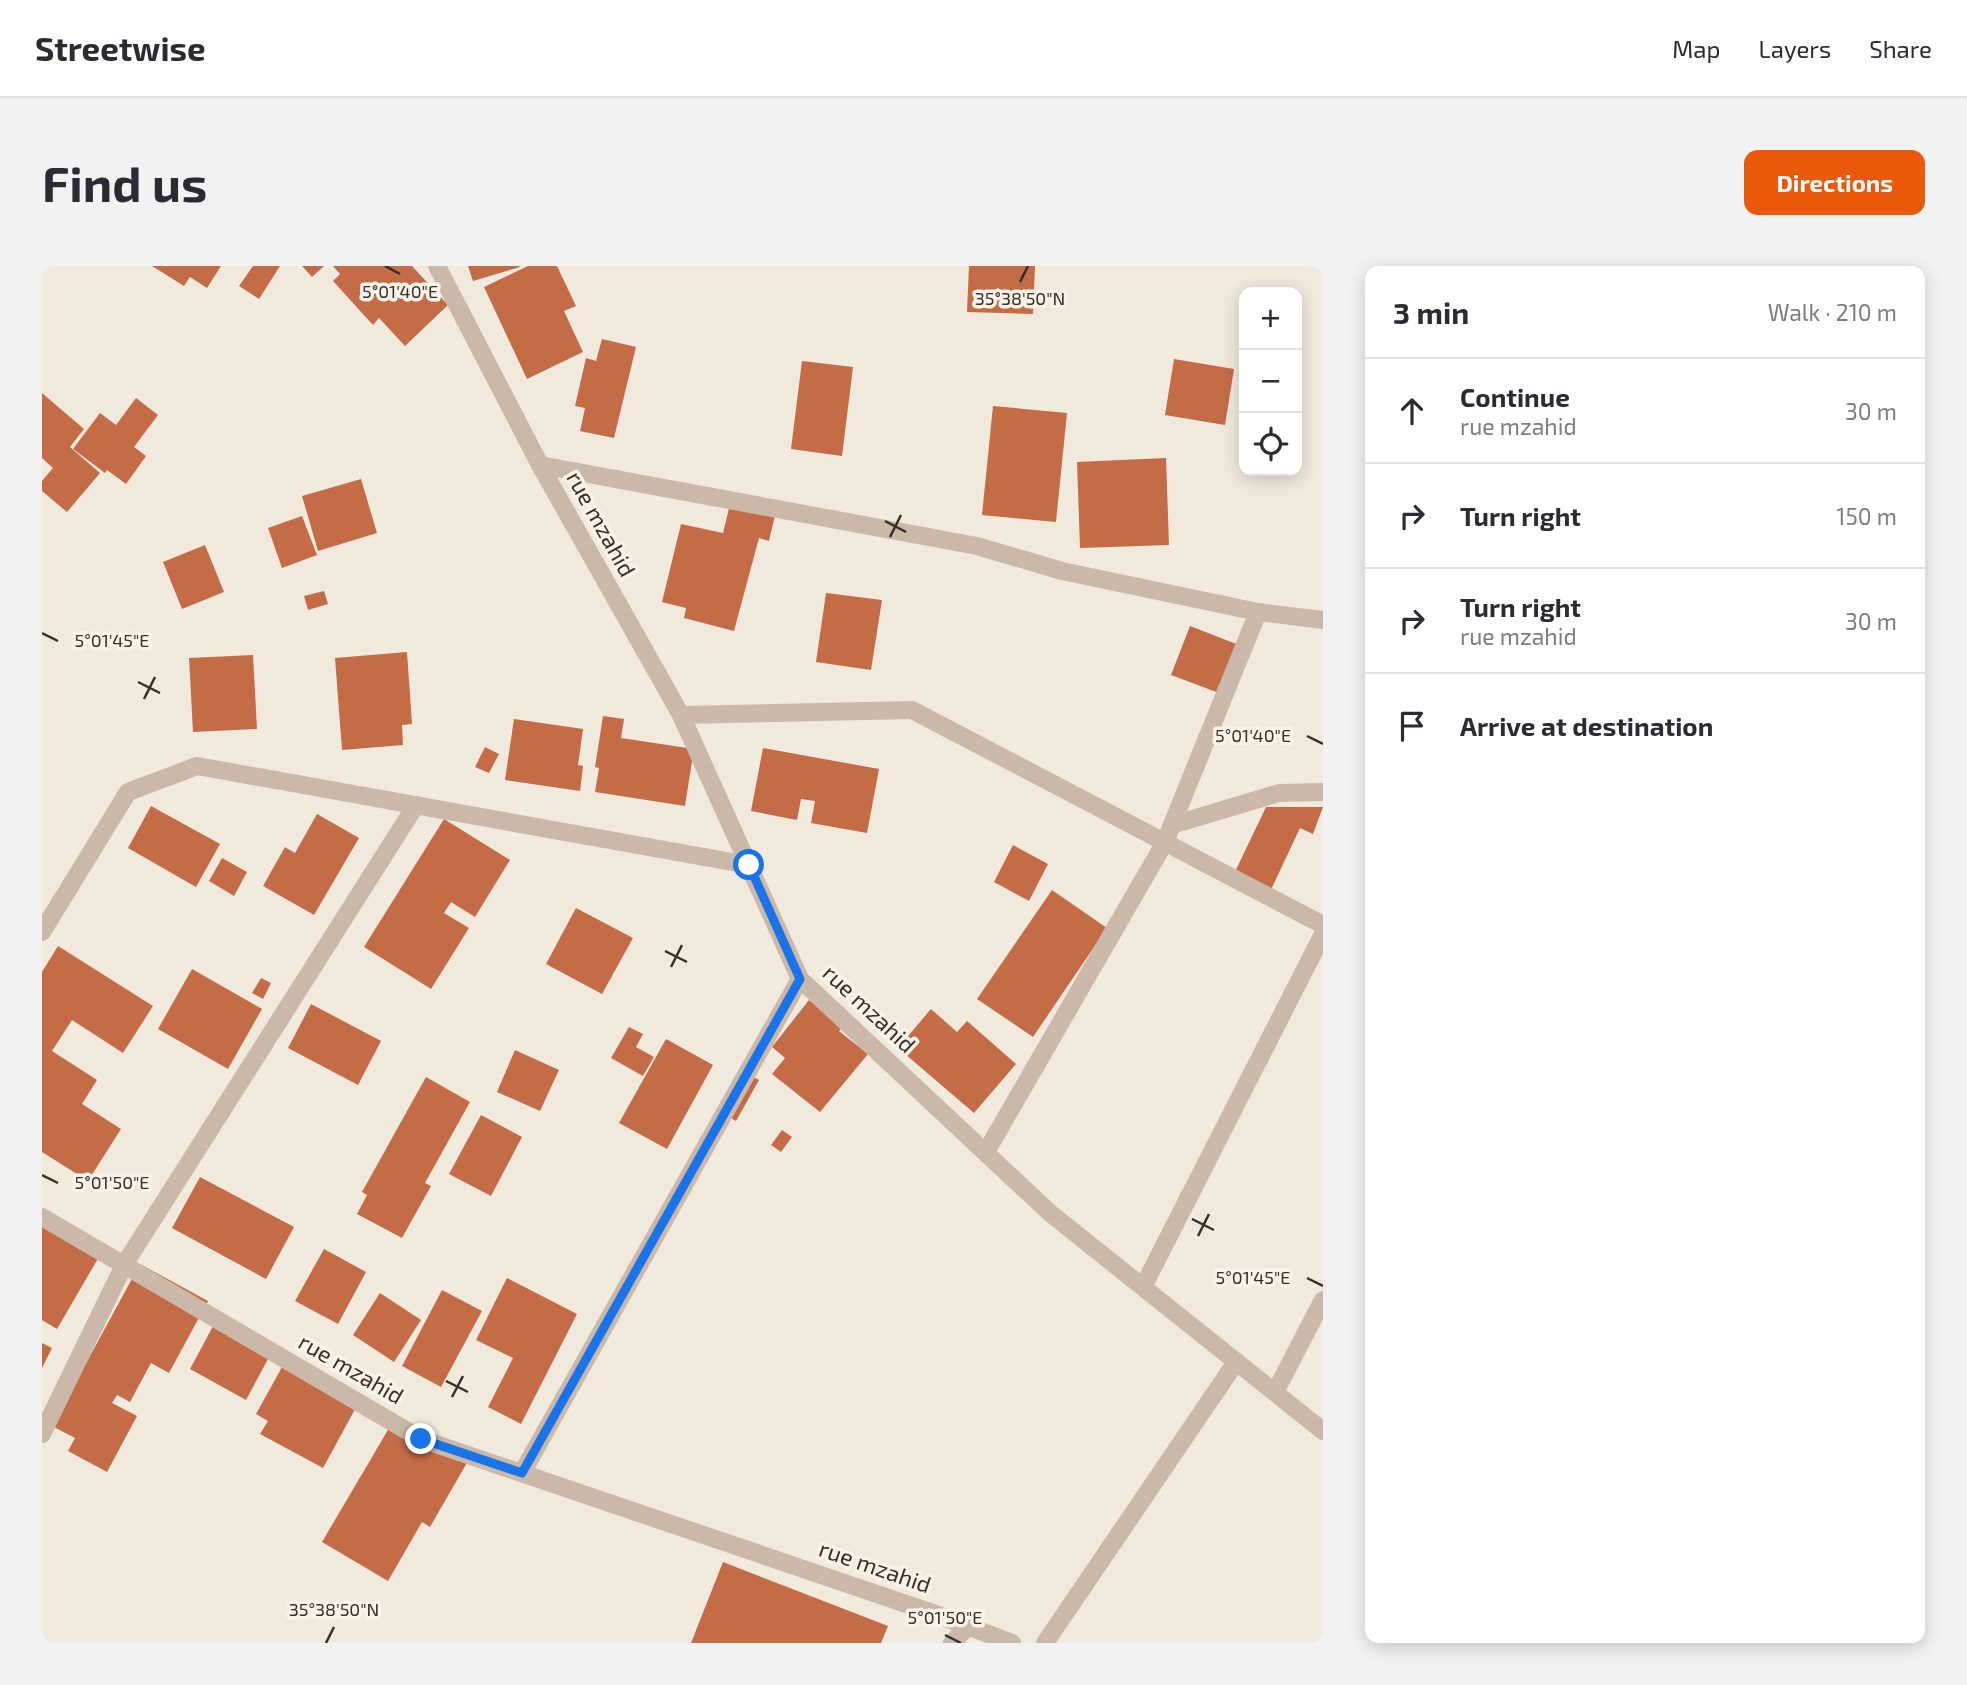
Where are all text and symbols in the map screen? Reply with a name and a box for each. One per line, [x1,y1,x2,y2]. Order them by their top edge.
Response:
text: Streetwise [35,28,206,68]
text: Map [1672,34,1720,63]
text: Layers [1758,34,1831,63]
text: Share [1869,34,1932,63]
button: Directions [1744,150,1925,215]
text: Find us [42,153,207,212]
text: 5°01'40"E [362,280,438,302]
text: 35°38'50"N [975,287,1065,309]
map controls [1239,287,1302,476]
button: + [1239,287,1302,350]
text: 3 min [1393,294,1469,330]
text: Walk · 210 m [1768,298,1897,326]
button: − [1239,350,1302,413]
text: Continue [1460,381,1570,412]
icon: ahead [1393,392,1431,430]
text: 30 m [1845,397,1897,425]
text: rue mzahid [1460,412,1577,440]
button: locate [1239,413,1302,476]
street label: rue mzahid [561,466,642,581]
icon: right [1393,497,1431,535]
text: Turn right [1460,500,1581,531]
text: 150 m [1836,502,1897,530]
text: Turn right [1460,591,1581,622]
icon: right [1393,602,1431,640]
text: 30 m [1845,607,1897,635]
text: rue mzahid [1460,622,1577,650]
text: 5°01'45"E [75,629,149,651]
icon: arrive [1393,707,1431,745]
text: Arrive at destination [1460,710,1713,741]
text: 5°01'40"E [1215,724,1291,746]
route start [733,849,764,880]
street label: rue mzahid [818,958,922,1058]
text: 5°01'50"E [75,1171,149,1193]
text: 5°01'45"E [1216,1266,1290,1288]
street label: rue mzahid [294,1327,409,1409]
route end [405,1423,436,1454]
street label: rue mzahid [816,1534,935,1598]
text: 35°38'50"N [289,1598,379,1620]
text: 5°01'50"E [908,1606,982,1628]

